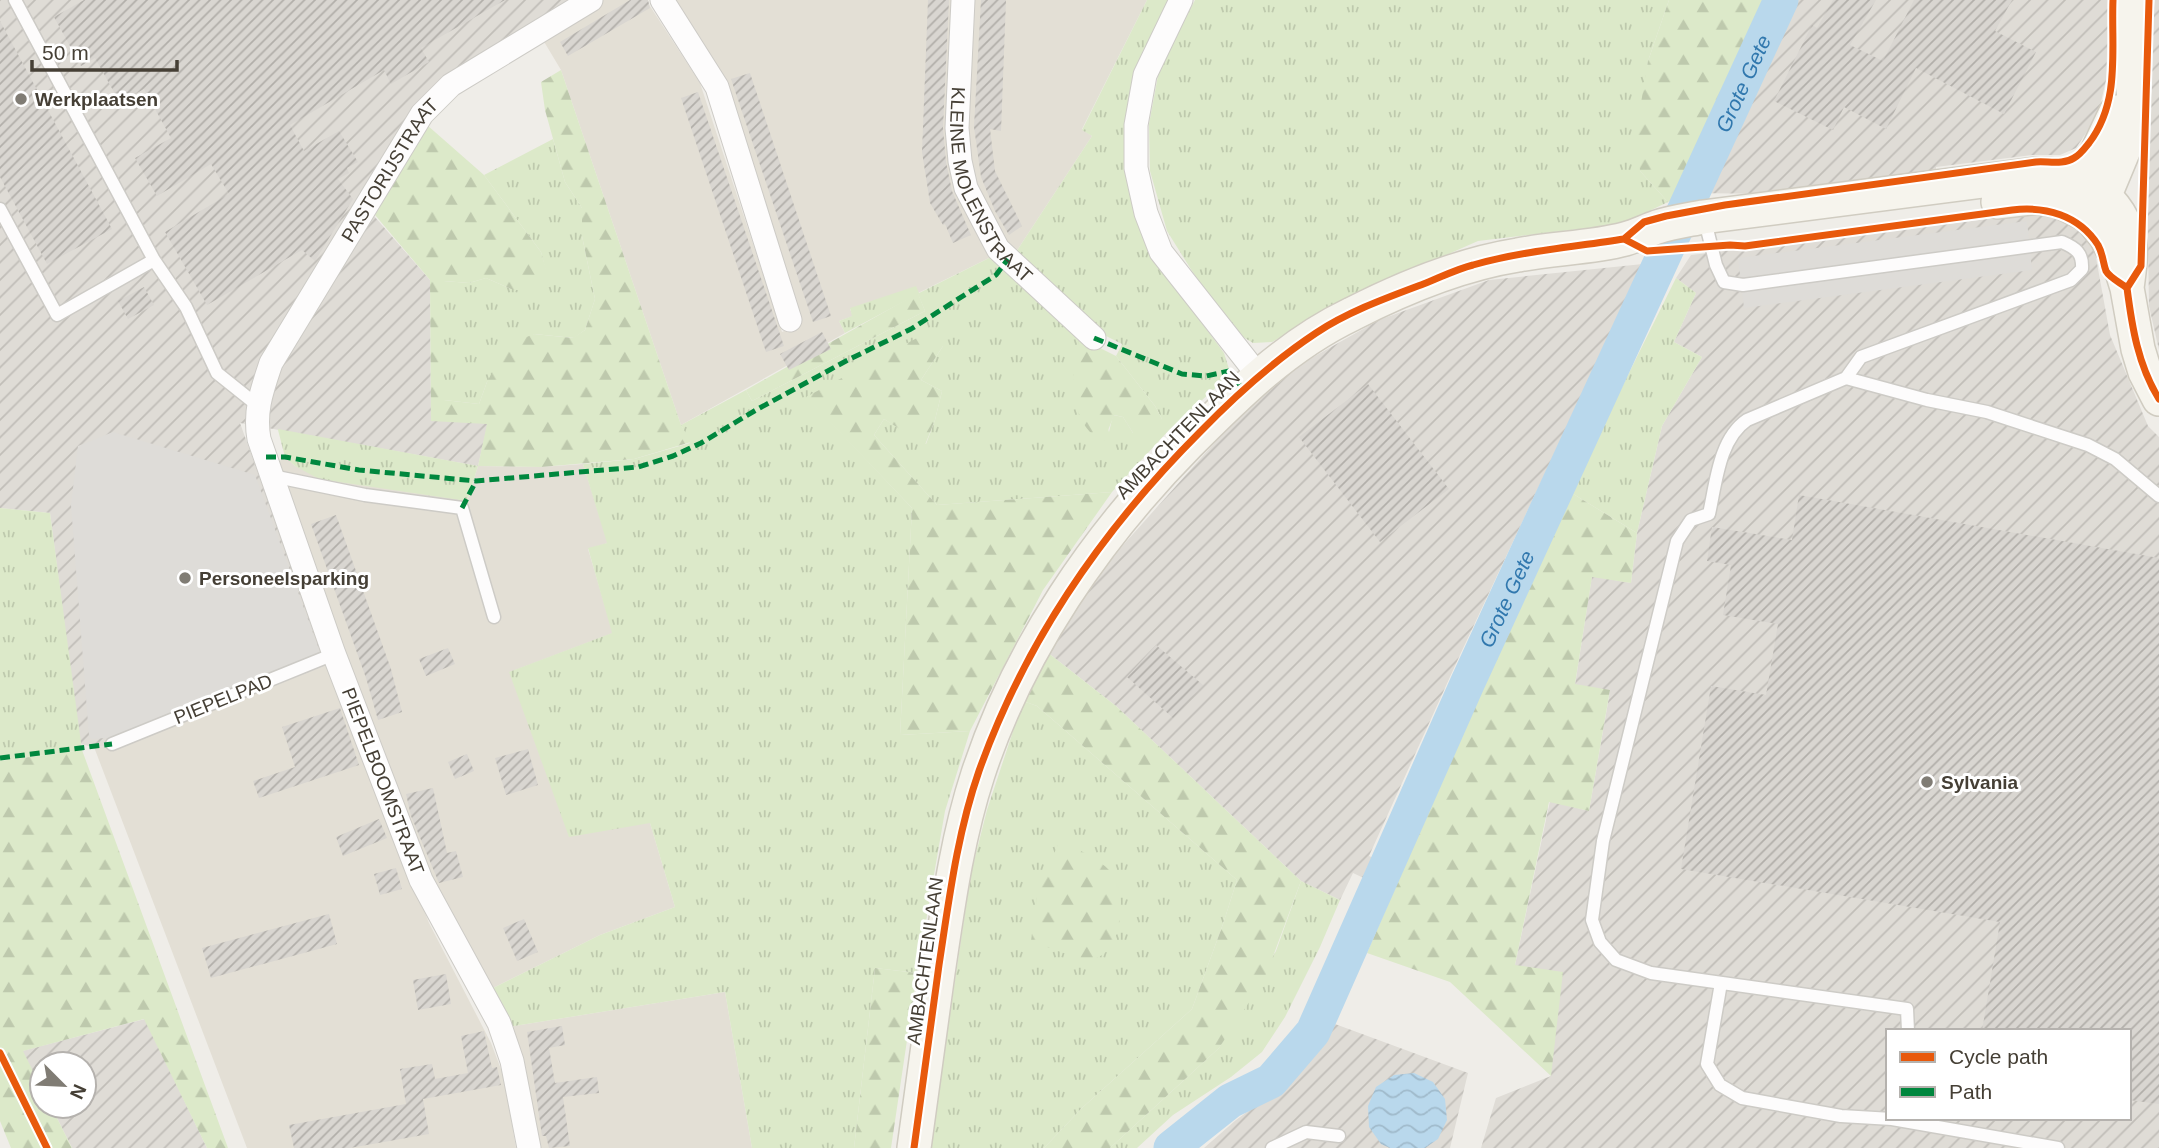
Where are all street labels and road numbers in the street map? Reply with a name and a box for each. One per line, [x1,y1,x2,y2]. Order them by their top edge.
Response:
street label: KLEINE MOLENSTRAAT [947,86,1037,286]
street label: PASTORIJSTRAAT [337,94,442,245]
street label: AMBACHTENLAAN [1112,367,1244,503]
street label: PIEPELPAD [171,670,275,728]
street label: PIEPELBOOMSTRAAT [338,685,428,878]
street label: AMBACHTENLAAN [903,876,947,1046]

